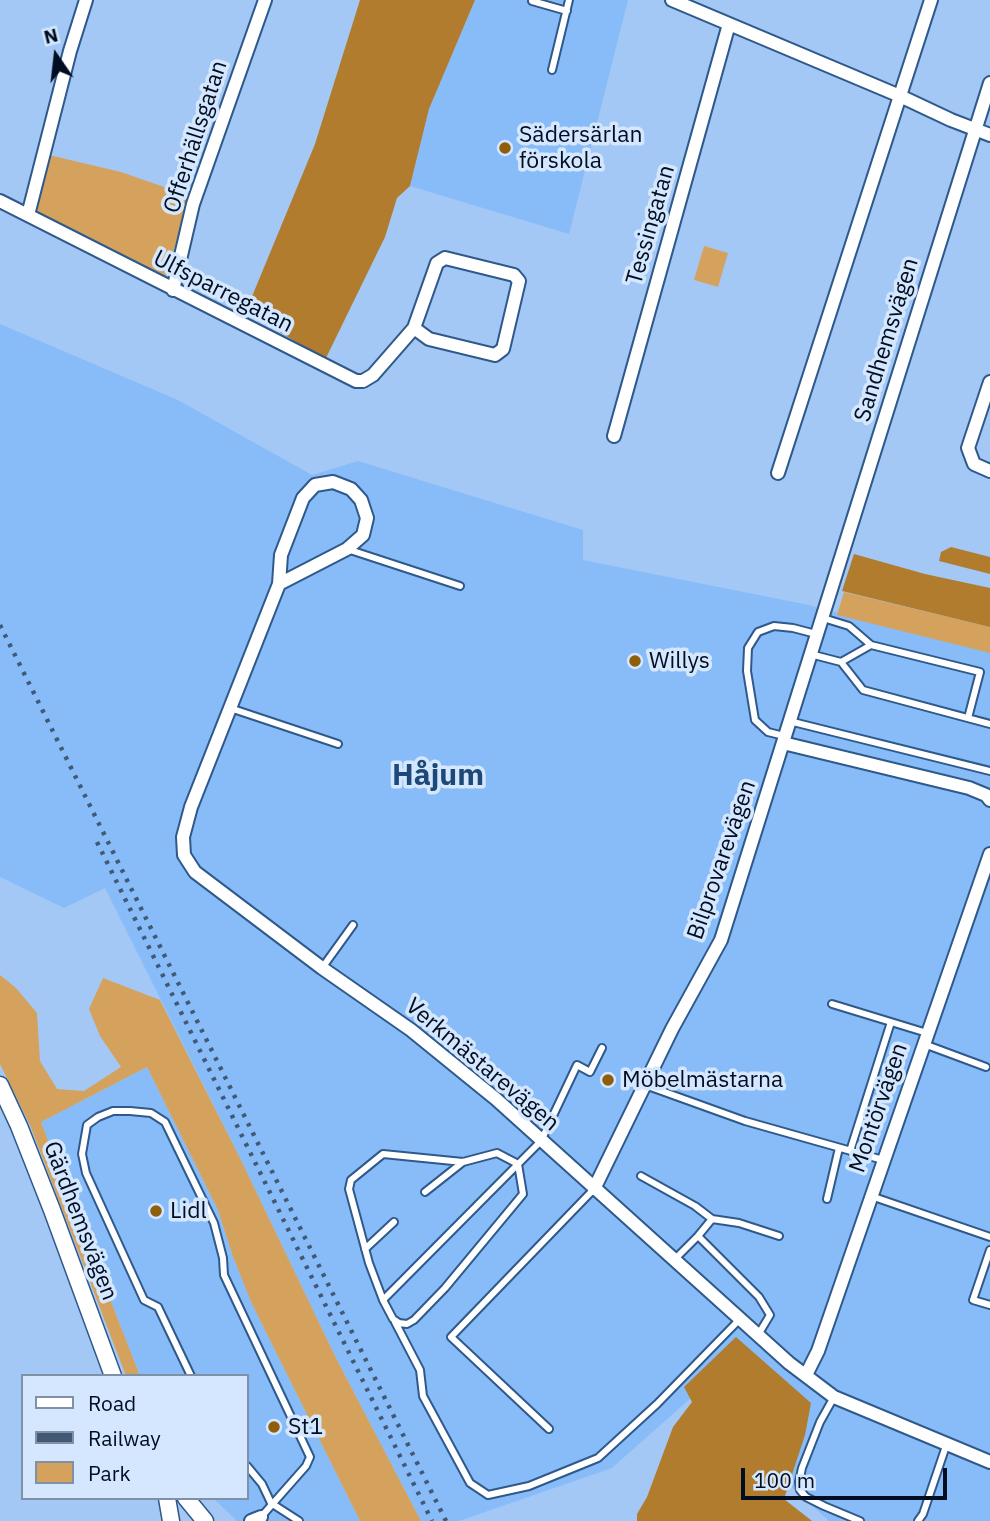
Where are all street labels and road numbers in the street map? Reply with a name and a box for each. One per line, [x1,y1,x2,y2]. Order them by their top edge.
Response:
street label: Offerhällsgatan [158,57,234,217]
street label: Tessingatan [621,162,681,288]
street label: Ulfsparregatan [148,245,298,339]
street label: Sandhemsvägen [849,255,925,425]
street label: Bilprovarevägen [682,777,762,943]
street label: Verkmästarevägen [400,993,564,1137]
street label: Montörvägen [844,1040,914,1176]
street label: Gärdhemsvägen [37,1138,123,1304]

